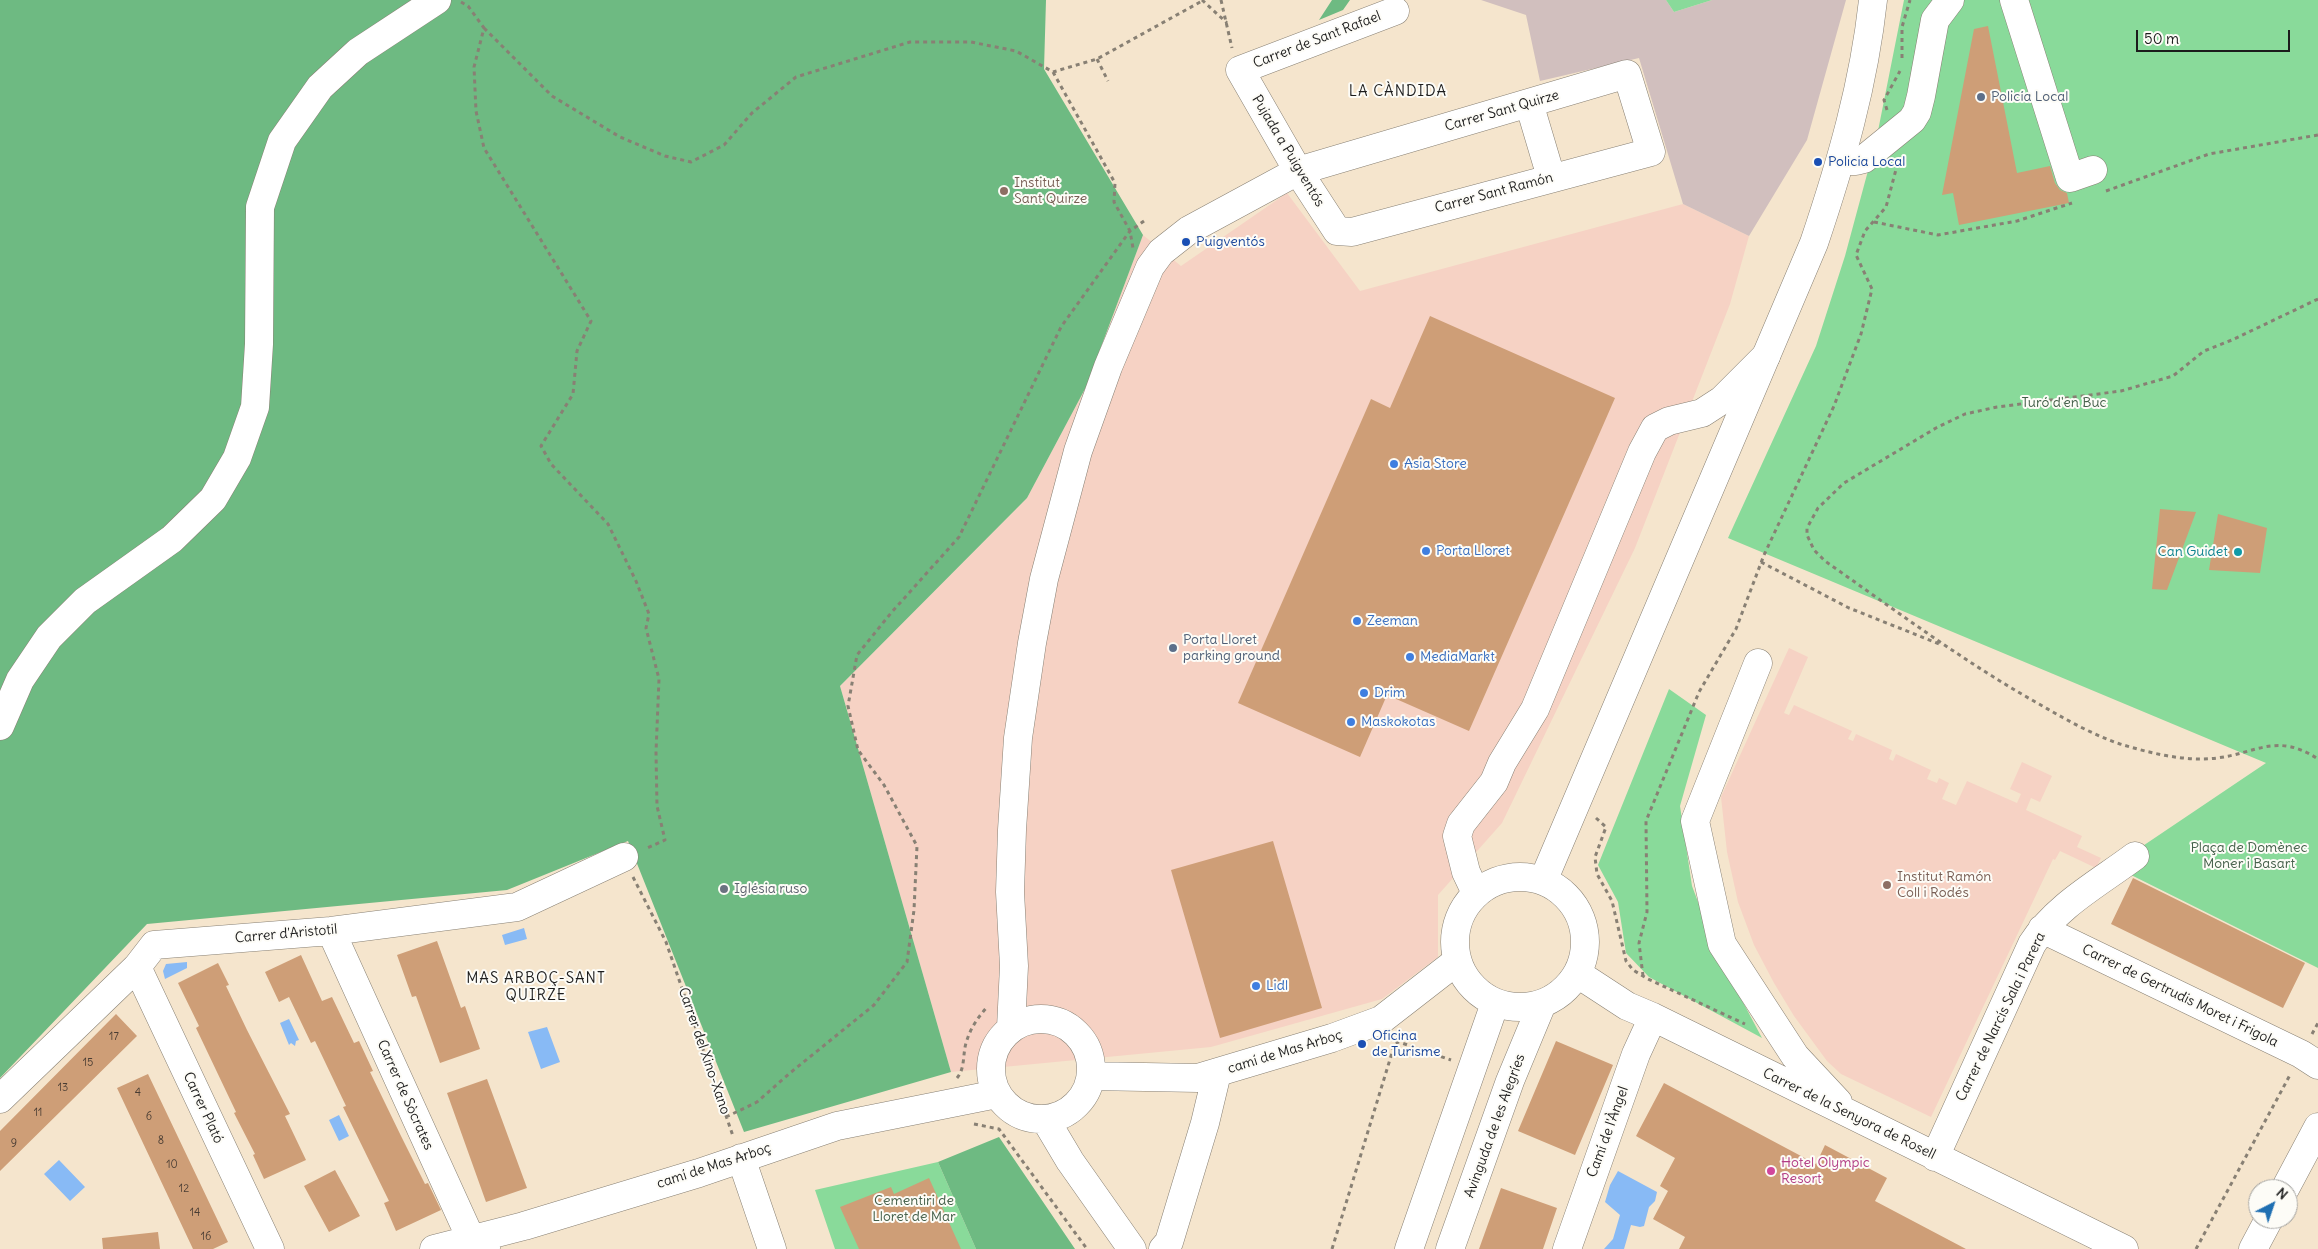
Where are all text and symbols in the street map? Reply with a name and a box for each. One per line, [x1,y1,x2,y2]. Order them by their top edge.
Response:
street label: Carrer de Sant Rafael [1251,8,1383,72]
scale bar [2138,20,2292,52]
text: 50 m [2144,29,2179,48]
district label: LA CÀNDIDA [1348,83,1448,101]
street label: Carrer Sant Quirze [1443,87,1561,135]
place label: Policía Local [1991,89,2068,105]
marker: Policía Local [1975,91,1987,103]
street label: Pujada a Puigventós [1248,92,1328,210]
place label: Policia Local [1828,154,1905,170]
marker: Policia Local [1812,156,1824,168]
street label: Carrer Sant Ramón [1433,169,1555,217]
place label: Institut Sant Quirze [1014,175,1087,208]
marker: Institut Sant Quirze [998,185,1010,197]
place label: Puigventós [1196,234,1265,250]
marker: Puigventós [1180,236,1192,248]
park label: Turó d'en Buc [2021,395,2107,411]
place label: Asia Store [1404,456,1467,472]
marker: Asia Store [1388,458,1400,470]
place label: Porta Lloret [1436,543,1510,559]
place label: Can Guidet [2158,544,2228,560]
marker: Porta Lloret [1420,545,1432,557]
marker: Can Guidet [2232,546,2244,558]
place label: Zeeman [1367,613,1418,629]
marker: Zeeman [1351,615,1363,627]
place label: Porta Lloret parking ground [1183,632,1280,664]
marker: Porta Lloret parking ground [1167,642,1179,654]
place label: MediaMarkt [1420,649,1495,665]
marker: MediaMarkt [1404,651,1416,663]
place label: Drim [1374,685,1405,701]
marker: Drim [1358,687,1370,699]
place label: Maskokotas [1361,714,1435,730]
marker: Maskokotas [1345,716,1357,728]
park label: Plaça de Domènec Moner i Basart [2190,840,2308,872]
place label: Institut Ramón Coll i Rodés [1897,869,1991,902]
marker: Institut Ramón Coll i Rodés [1881,879,1893,891]
place label: Iglésia ruso [734,881,807,897]
marker: Iglésia ruso [718,883,730,895]
street label: Carrer d'Aristotil [234,921,338,947]
street label: Carrer de Narcís Sala i Parera [1953,930,2049,1104]
street label: Carrer de Gertrudis Moret i Frigola [2079,941,2281,1051]
district label: MAS ARBOÇ-SANT QUIRZE [464,970,608,1005]
place label: Lidl [1266,978,1288,994]
marker: Lidl [1250,980,1262,992]
street label: Carrer del Xino-Xano [674,985,734,1117]
street label: camí de Mas Arboç [1226,1027,1344,1077]
place label: Oficina de Turisme [1372,1028,1441,1060]
house number: 17 [109,1030,119,1044]
street label: Carrer de Sòcrates [373,1037,437,1153]
marker: Oficina de Turisme [1356,1038,1368,1050]
street label: Avinguda de les Alegríes [1461,1052,1529,1200]
house number: 15 [83,1056,93,1070]
street label: Carrer de la Senyora de Rosell [1760,1065,1938,1163]
street label: Carrer Plató [179,1070,227,1146]
house number: 13 [58,1081,68,1095]
street label: Camí de l'Àngel [1584,1084,1632,1180]
house number: 4 [135,1086,141,1100]
house number: 11 [34,1106,42,1120]
house number: 6 [146,1110,152,1124]
house number: 8 [158,1134,164,1148]
house number: 9 [11,1137,17,1151]
street label: camí de Mas Arboç [655,1140,773,1192]
place label: Hotel Olympic Resort [1781,1155,1870,1188]
house number: 10 [166,1158,178,1172]
marker: Hotel Olympic Resort [1765,1165,1777,1177]
north arrow [2248,1179,2298,1229]
house number: 12 [179,1182,189,1196]
text: N [2273,1183,2292,1203]
park label: Cementiri de Lloret de Mar [872,1193,956,1226]
house number: 14 [190,1206,200,1220]
house number: 16 [201,1230,211,1244]

